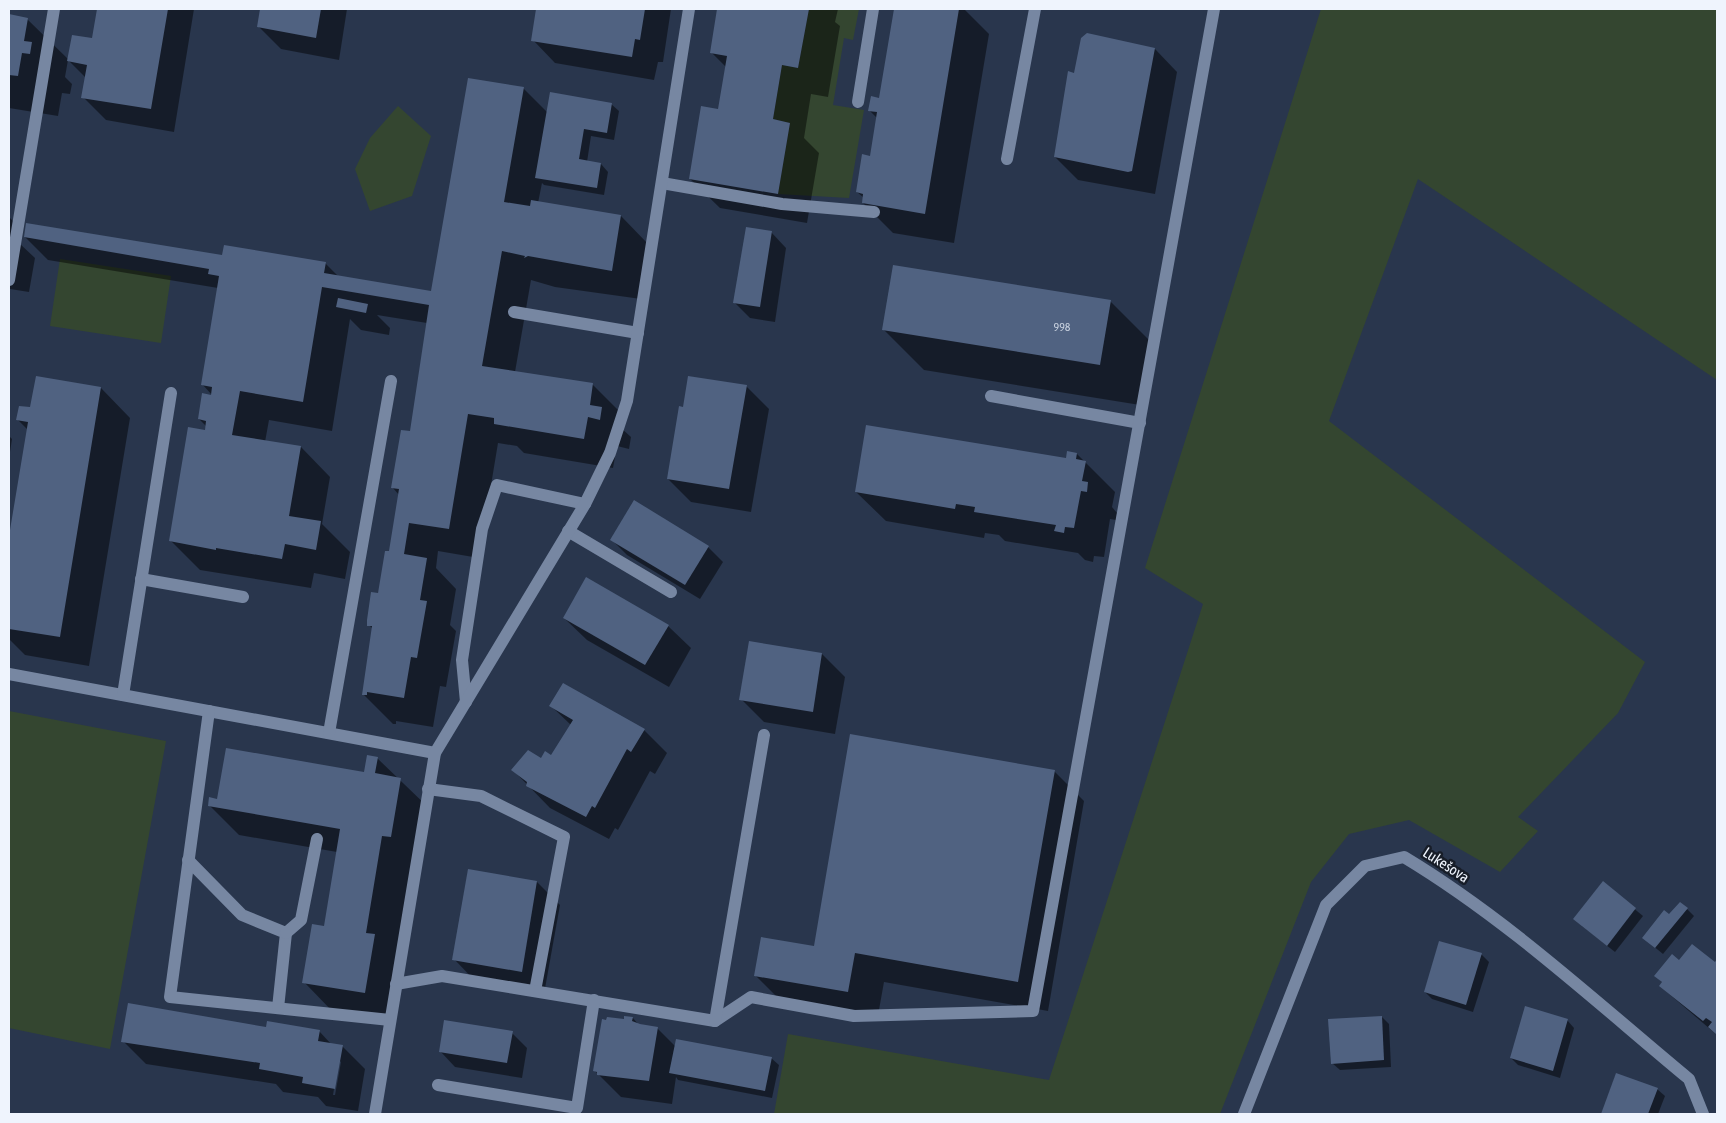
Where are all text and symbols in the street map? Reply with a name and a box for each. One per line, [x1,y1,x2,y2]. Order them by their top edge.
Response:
house number: 998 [1054,320,1071,334]
street label: Lukešova [1420,843,1472,886]

